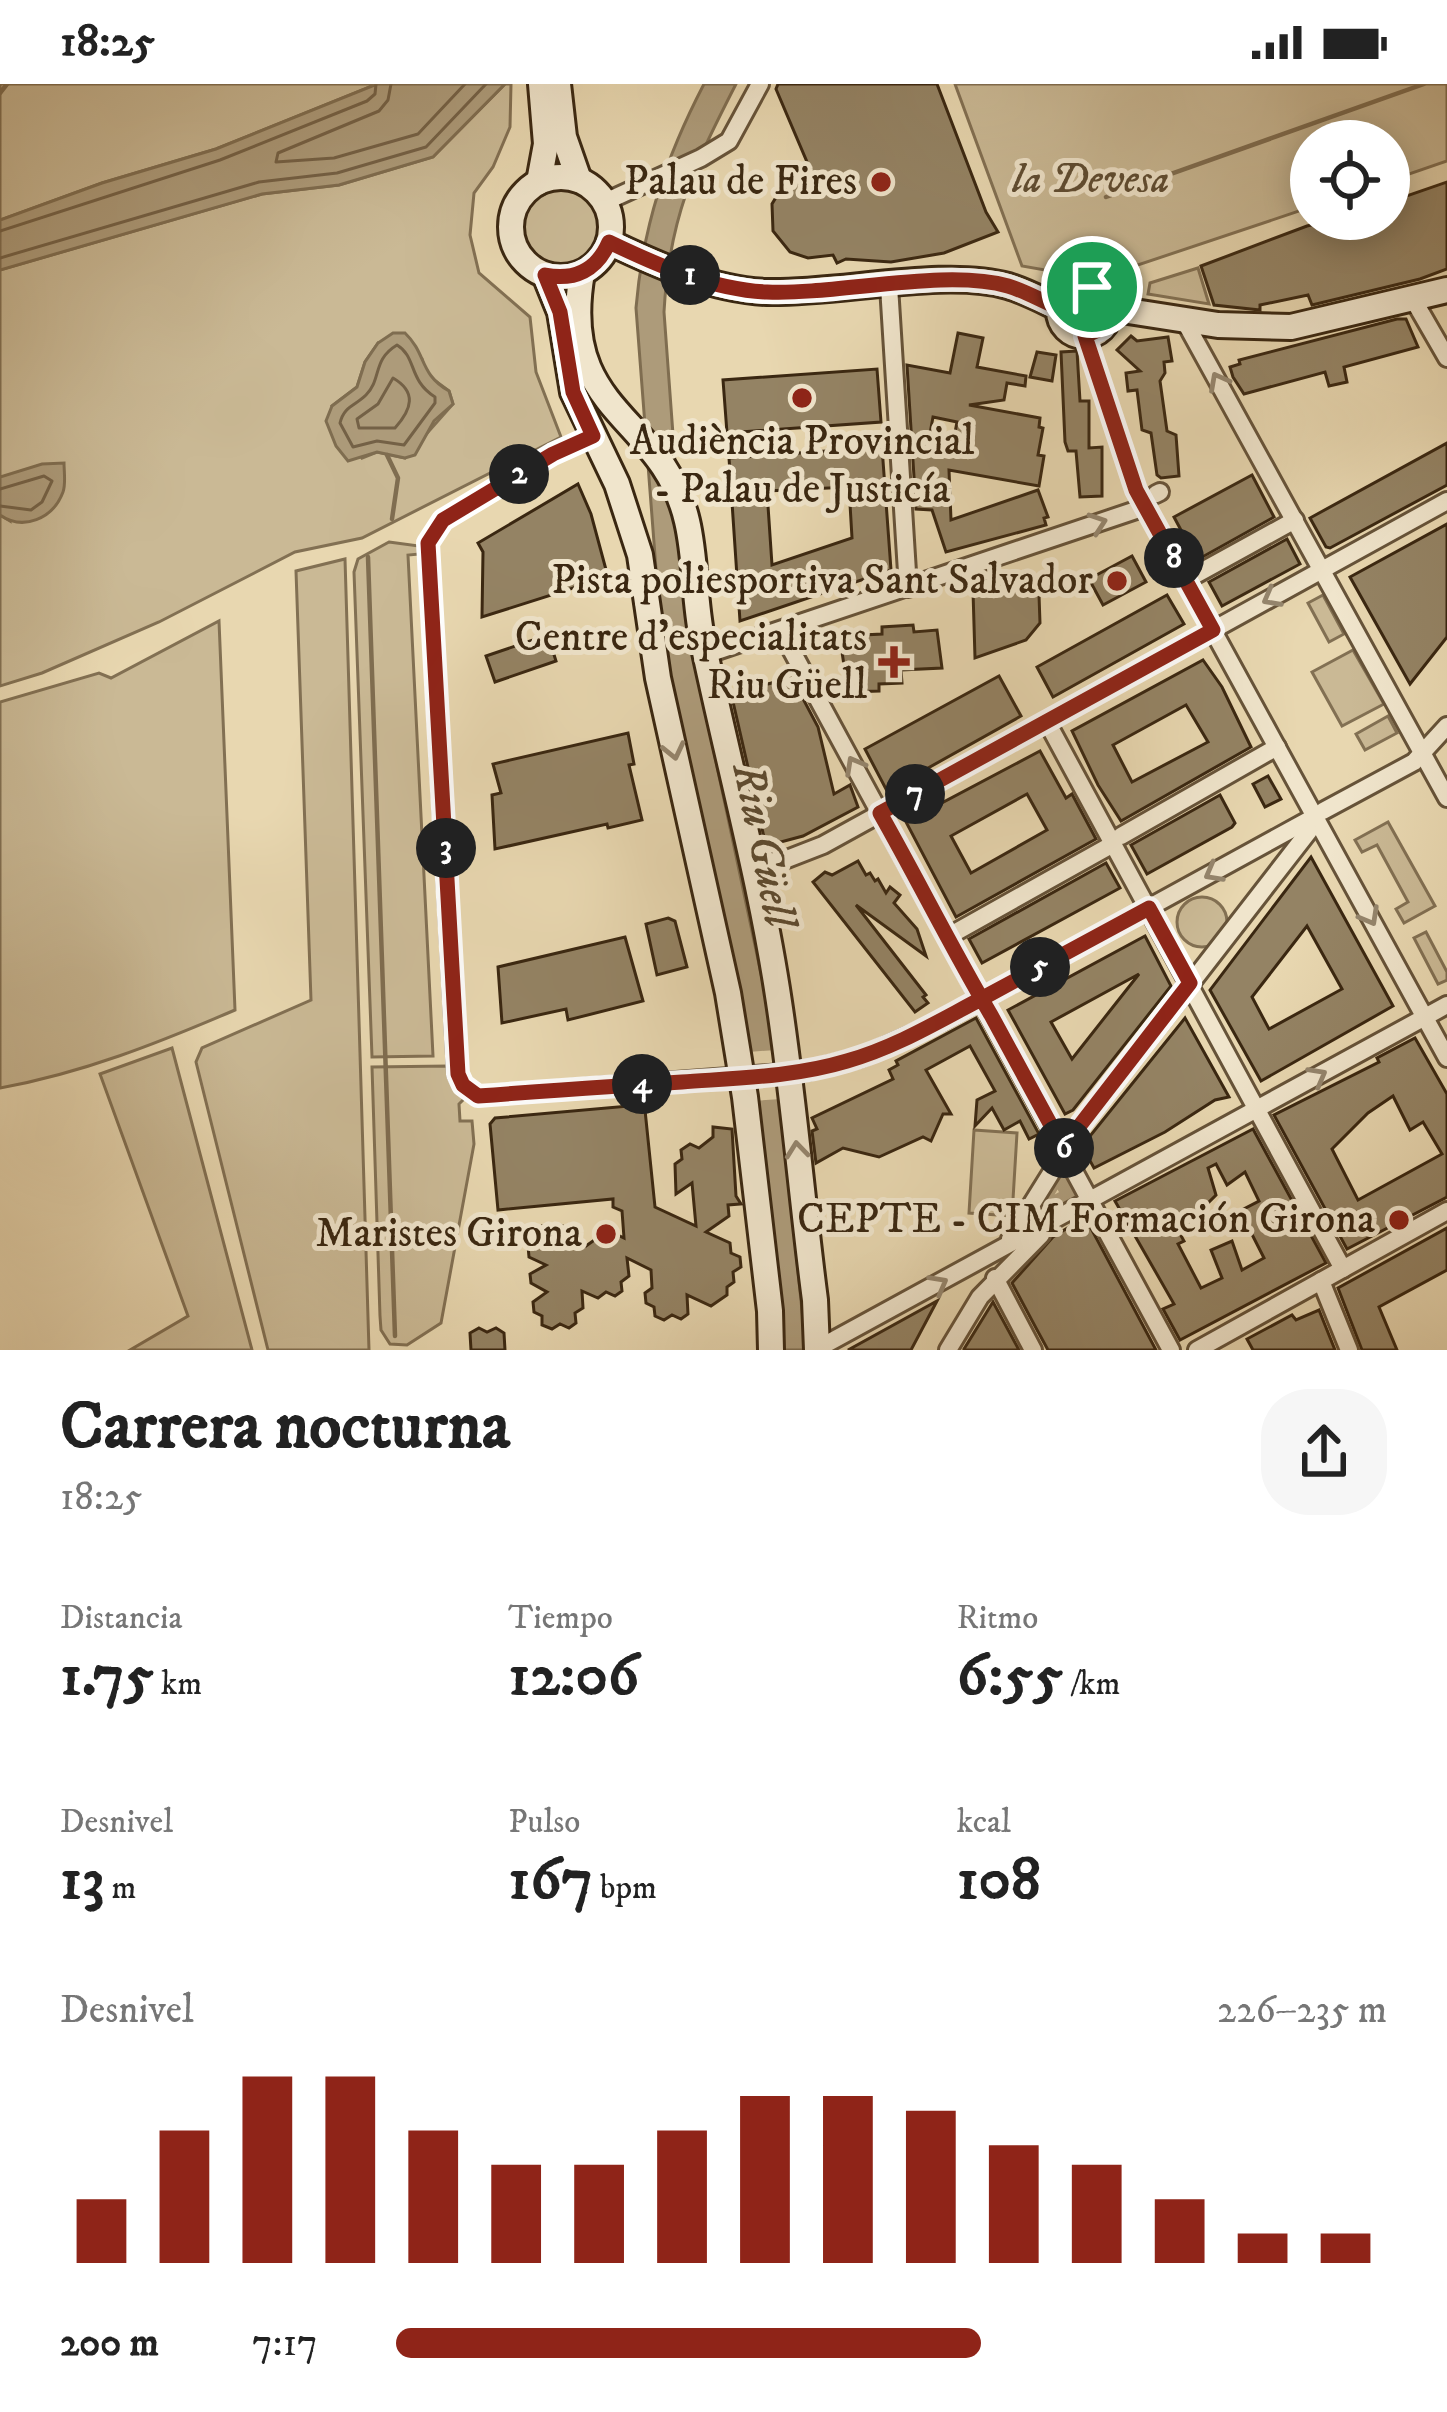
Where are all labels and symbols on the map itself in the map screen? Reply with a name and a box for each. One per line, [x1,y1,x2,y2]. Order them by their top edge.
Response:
park label: la Devesa [1012,154,1169,206]
place label: Palau de Fires [624,156,857,208]
marker: Palau de Fires [868,169,894,195]
pin [1041,236,1143,338]
pin: 1 [660,245,720,305]
one-way arrow [1209,373,1232,394]
marker: Audiència Provincial - Palau de Justicía [789,385,815,411]
place label: Audiència Provincial - Palau de Justicía [630,416,975,516]
pin: 2 [489,444,549,504]
one-way arrow [1086,513,1107,537]
pin: 8 [1144,528,1204,588]
place label: Pista poliesportiva Sant Salvador [551,555,1093,607]
marker: Pista poliesportiva Sant Salvador [1104,568,1130,594]
one-way arrow [1262,584,1284,607]
place label: Centre d'especialitats Riu Güell [515,612,867,712]
marker: Centre d'especialitats Riu Güell [878,646,910,678]
one-way arrow [660,740,685,760]
one-way arrow [845,756,868,777]
water label: Riu Güell [718,757,809,936]
pin: 7 [885,764,945,824]
pin: 3 [416,818,476,878]
one-way arrow [1205,858,1226,881]
one-way arrow [1356,904,1379,925]
pin: 5 [1010,937,1070,997]
pin: 4 [612,1054,672,1114]
one-way arrow [1305,1067,1327,1090]
pin: 6 [1034,1118,1094,1178]
one-way arrow [785,1140,811,1160]
place label: CEPTE - CIM Formación Girona [797,1194,1375,1246]
marker: CEPTE - CIM Formación Girona [1386,1207,1412,1233]
place label: Maristes Girona [315,1208,582,1260]
marker: Maristes Girona [593,1221,619,1247]
one-way arrow [927,1275,948,1298]

